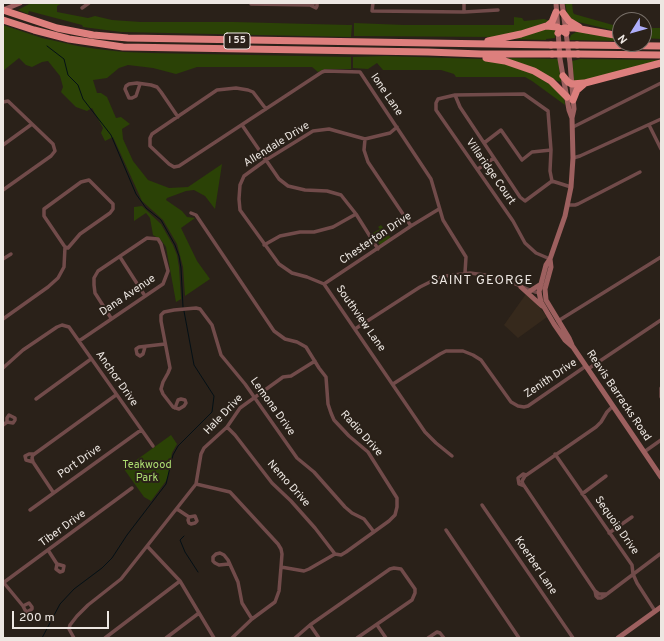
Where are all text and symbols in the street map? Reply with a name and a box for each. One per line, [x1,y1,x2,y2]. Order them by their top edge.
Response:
north arrow [612,12,652,52]
text: N [615,31,631,46]
road number: I 55 [224,33,250,49]
street label: Ione Lane [367,71,405,119]
street label: Allendale Drive [242,120,312,170]
street label: Villaridge Court [462,136,518,208]
street label: Chesterton Drive [338,210,414,268]
street label: Dana Avenue [98,272,158,320]
district label: SAINT GEORGE [431,273,533,289]
street label: Southview Lane [332,283,388,355]
street label: Reavis Barracks Road [583,348,653,444]
street label: Anchor Drive [92,349,140,409]
street label: Zenith Drive [522,357,580,401]
street label: Lemona Drive [247,375,297,439]
street label: Hale Drive [202,392,246,438]
street label: Radio Drive [337,408,385,460]
street label: Port Drive [56,442,104,482]
street label: Nemo Drive [264,458,312,510]
park label: Teakwood Park [122,459,172,485]
street label: Sequoia Drive [591,494,641,558]
street label: Tiber Drive [37,508,89,550]
street label: Koerber Lane [511,534,559,598]
scale bar [14,603,111,629]
text: 200 m [19,610,55,626]

